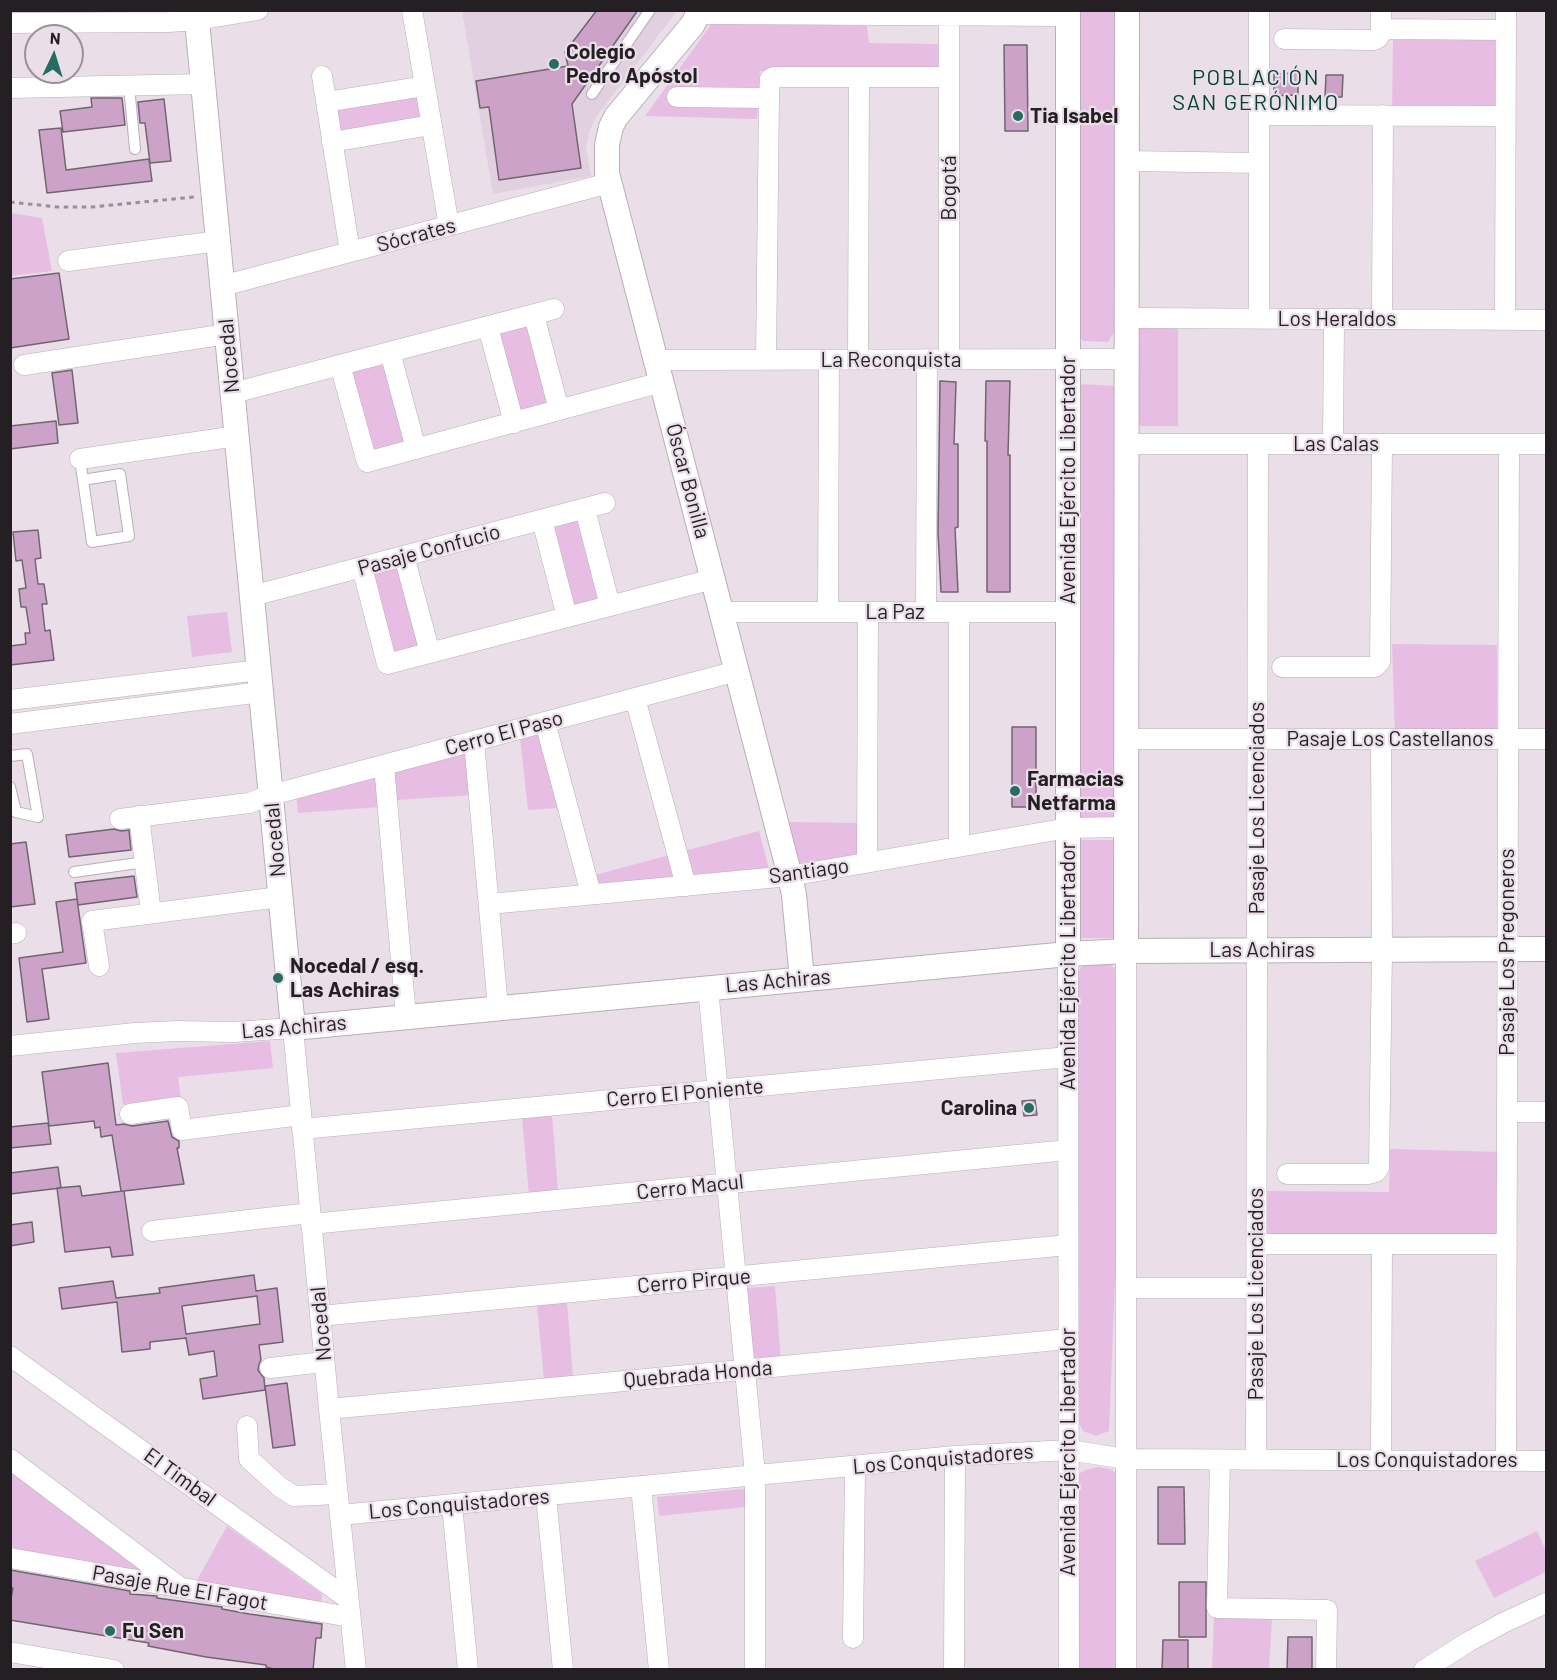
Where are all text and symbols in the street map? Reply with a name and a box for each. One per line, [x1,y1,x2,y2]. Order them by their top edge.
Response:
north arrow [24,24,84,84]
text: N [49,28,61,47]
place label: Colegio Pedro Apóstol [566,39,698,89]
marker: Colegio Pedro Apóstol [547,57,561,71]
district label: POBLACIÓN SAN GERÓNIMO [1172,65,1340,116]
place label: Tia Isabel [1030,103,1118,129]
marker: Tia Isabel [1011,109,1025,123]
street label: Bogotá [936,155,962,221]
street label: Sócrates [374,212,458,258]
street label: Los Heraldos [1278,306,1396,332]
street label: Nocedal [213,318,245,394]
street label: La Reconquista [820,347,962,373]
street label: Avenida Ejército Libertador [1055,356,1081,604]
street label: Óscar Bonilla [661,421,715,541]
street label: Las Calas [1293,431,1379,457]
street label: Pasaje Confucio [355,519,503,581]
street label: La Paz [865,599,925,625]
street label: Pasaje Los Licenciados [1244,702,1270,914]
street label: Cerro El Paso [442,705,566,761]
street label: Pasaje Los Castellanos [1286,726,1494,752]
place label: Farmacias Netfarma [1027,766,1124,816]
marker: Farmacias Netfarma [1008,784,1022,798]
street label: Nocedal [259,802,291,878]
street label: Avenida Ejército Libertador [1055,842,1081,1090]
street label: Pasaje Los Pregoneros [1494,848,1520,1056]
street label: Santiago [767,853,851,889]
street label: Las Achiras [1209,937,1315,963]
place label: Nocedal / esq. Las Achiras [290,953,424,1003]
street label: Las Achiras [724,964,832,998]
marker: Nocedal / esq. Las Achiras [271,971,285,985]
street label: Las Achiras [240,1010,348,1044]
street label: Cerro El Poniente [605,1074,765,1112]
place label: Carolina [941,1095,1017,1121]
marker: Carolina [1022,1101,1036,1115]
street label: Cerro Macul [635,1169,745,1205]
street label: Pasaje Los Licenciados [1243,1188,1269,1400]
street label: Cerro Pirque [636,1263,752,1299]
street label: Nocedal [305,1286,337,1362]
street label: Avenida Ejército Libertador [1055,1328,1081,1576]
street label: Quebrada Honda [623,1355,773,1393]
street label: Los Conquistadores [852,1439,1034,1479]
street label: El Timbal [139,1442,221,1512]
street label: Los Conquistadores [1336,1447,1518,1473]
street label: Los Conquistadores [368,1484,550,1524]
street label: Pasaje Rue El Fagot [90,1560,270,1616]
place label: Fu Sen [122,1618,184,1644]
marker: Fu Sen [103,1624,117,1638]

